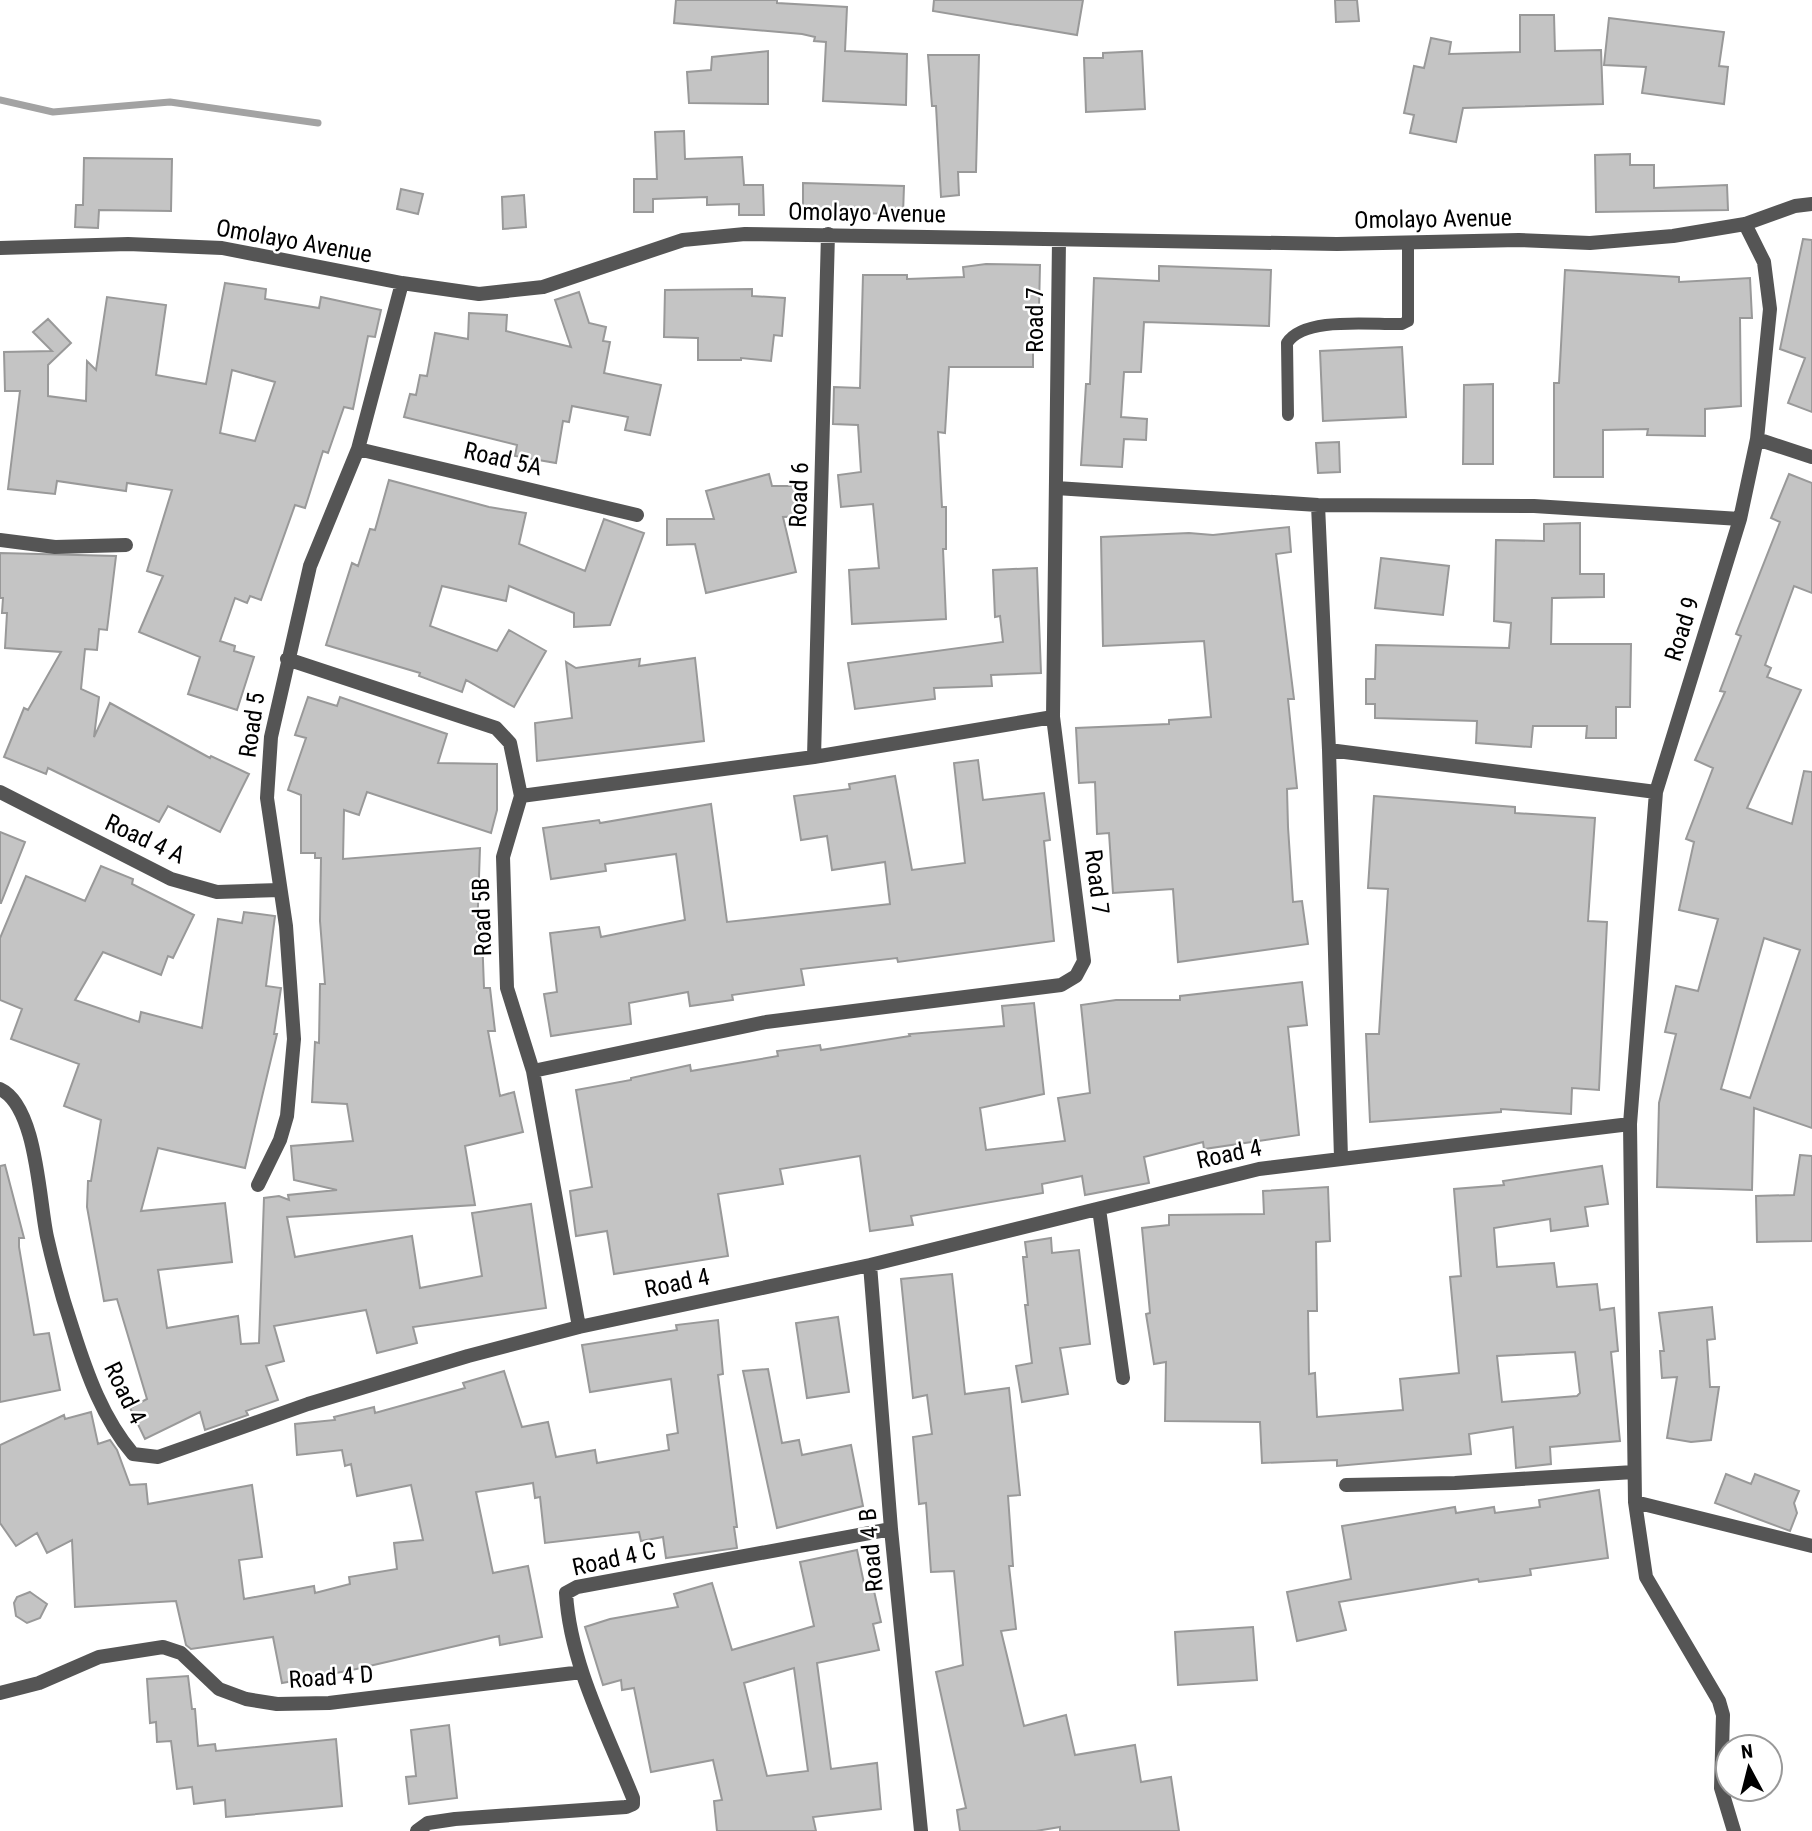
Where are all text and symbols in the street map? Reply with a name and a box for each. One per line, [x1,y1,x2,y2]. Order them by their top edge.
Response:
street label: Omolayo Avenue [788,198,946,228]
street label: Omolayo Avenue [1354,204,1512,234]
street label: Omolayo Avenue [214,214,374,268]
street label: Road 7 [1021,287,1049,353]
street label: Road 5A [461,436,545,482]
street label: Road 6 [784,462,814,528]
street label: Road 9 [1659,594,1705,664]
street label: Road 5 [234,691,270,759]
street label: Road 4 A [101,808,190,870]
street label: Road 7 [1079,848,1115,916]
street label: Road 5B [467,877,497,957]
street label: Road 4 [1194,1133,1264,1175]
street label: Road 4 [642,1262,712,1304]
street label: Road 4 [98,1357,152,1429]
street label: Road 4 B [853,1507,889,1593]
street label: Road 4 C [570,1537,658,1581]
street label: Road 4 D [288,1660,374,1694]
north arrow [1714,1733,1784,1803]
text: N [1740,1739,1754,1764]

